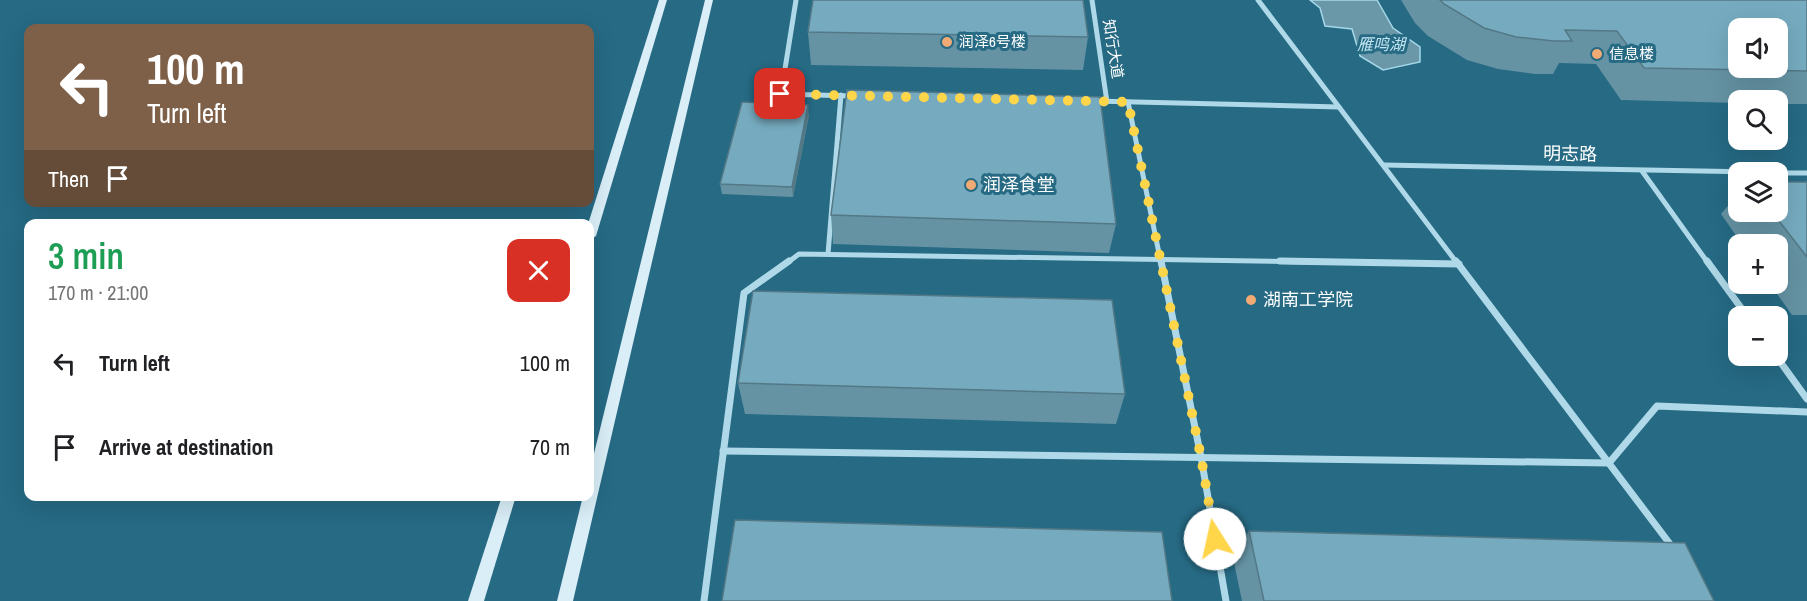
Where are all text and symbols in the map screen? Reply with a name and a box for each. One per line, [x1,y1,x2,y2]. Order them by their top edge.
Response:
street label: 知行大道 [1098,18,1129,80]
map controls [1728,18,1788,366]
button: sound [1728,18,1788,78]
place label: 润泽6号楼 [959,31,1026,52]
water label: 雁鸣湖 [1357,33,1408,55]
marker: 润泽6号楼 [940,35,954,49]
text: 100 m [147,41,245,97]
place label: 信息楼 [1609,43,1654,64]
marker: 信息楼 [1590,47,1604,61]
icon: left [48,48,126,126]
pin [754,68,805,119]
icon: arrive [763,77,796,110]
button: search [1728,90,1788,150]
text: Turn left [147,95,226,131]
street label: 明志路 [1543,141,1597,166]
icon: arrive [101,162,134,195]
button: layers [1728,162,1788,222]
text: Then [48,164,89,194]
place label: 润泽食堂 [983,172,1055,197]
marker: 润泽食堂 [964,178,978,192]
text: 3 min [48,232,124,280]
button: + [1728,234,1788,294]
button: close [507,239,570,302]
text: 170 m · 21:00 [48,279,148,306]
place label: 湖南工学院 [1263,287,1353,312]
marker: 湖南工学院 [1244,293,1258,307]
button: − [1728,306,1788,366]
icon: left [48,347,81,380]
text: Turn left [99,348,170,378]
text: 100 m [520,348,570,378]
icon: arrive [48,431,81,464]
text: Arrive at destination [99,432,273,462]
text: 70 m [530,432,570,462]
position arrow [1183,507,1247,571]

